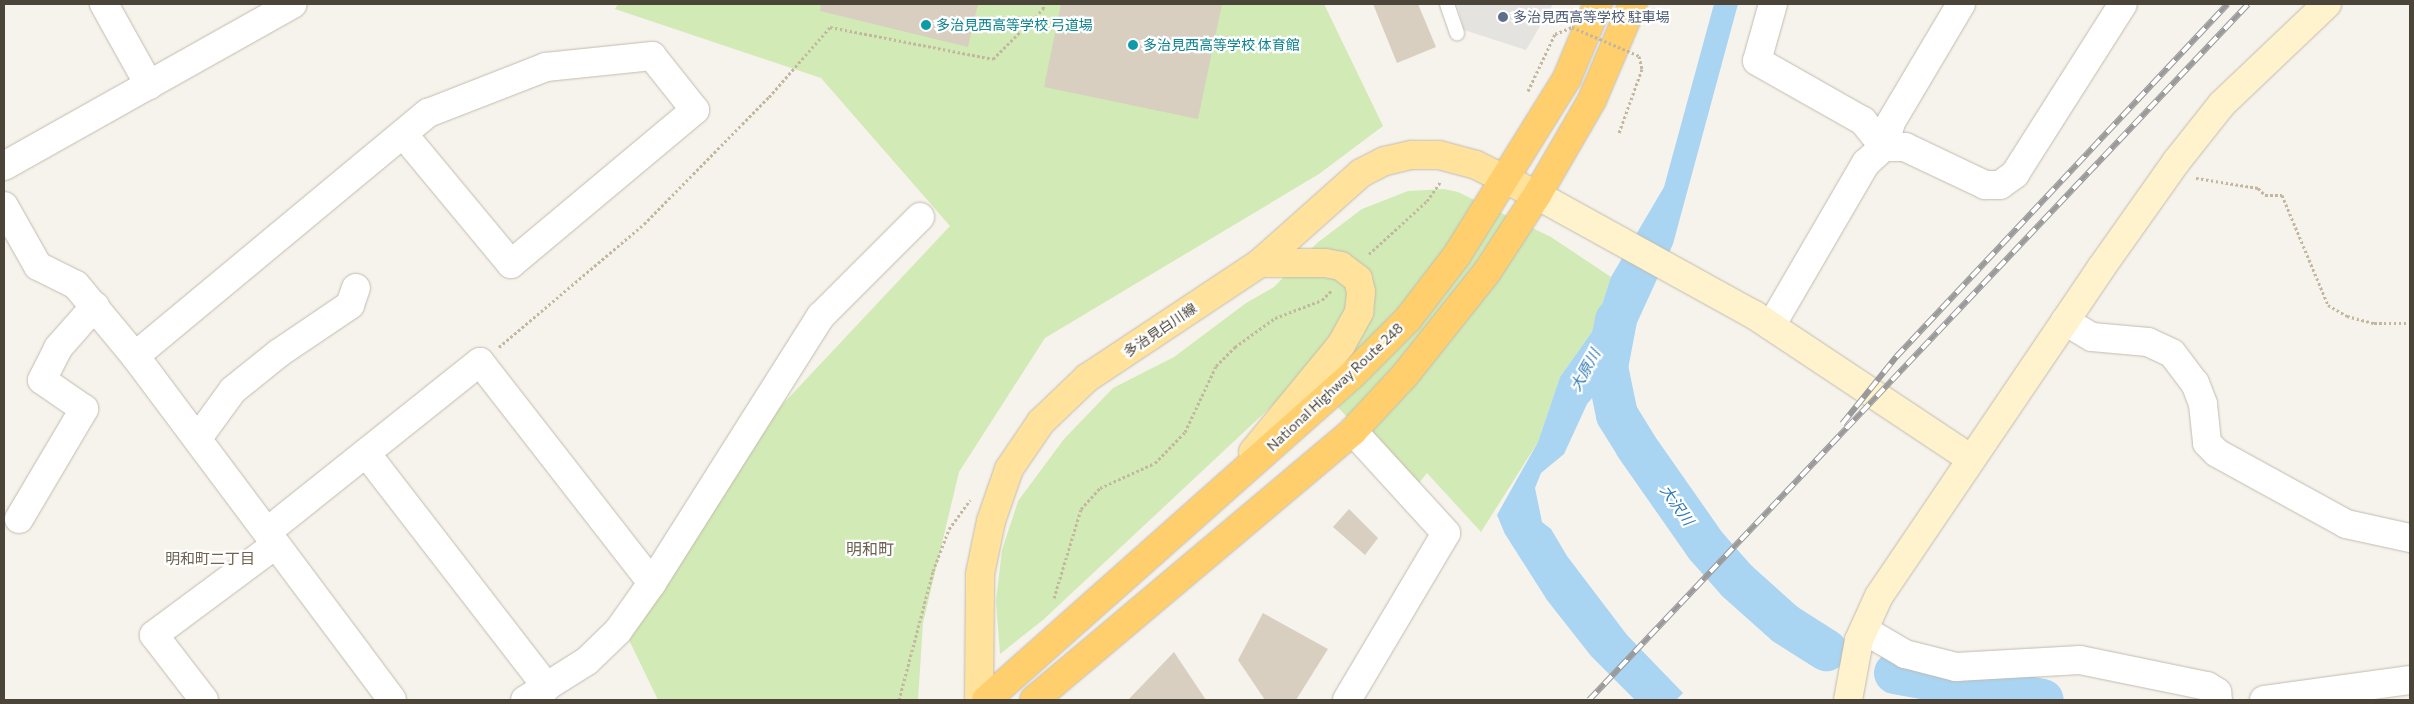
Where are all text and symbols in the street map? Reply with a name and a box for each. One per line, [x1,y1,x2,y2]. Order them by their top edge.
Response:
place label: 多治見西高等学校 駐車場 [1513,9,1670,25]
marker: 多治見西高等学校 駐車場 [1497,11,1509,23]
place label: 多治見西高等学校 弓道場 [936,17,1093,33]
marker: 多治見西高等学校 弓道場 [920,19,932,31]
place label: 多治見西高等学校 体育館 [1143,37,1300,53]
marker: 多治見西高等学校 体育館 [1127,39,1139,51]
street label: 多治見白川線 [1120,300,1200,360]
street label: National Highway Route 248 [1263,319,1407,455]
water label: 大原川 [1566,346,1604,394]
water label: 大沢川 [1657,481,1697,529]
district label: 明和町 [846,539,894,559]
district label: 明和町二丁目 [165,550,255,568]

